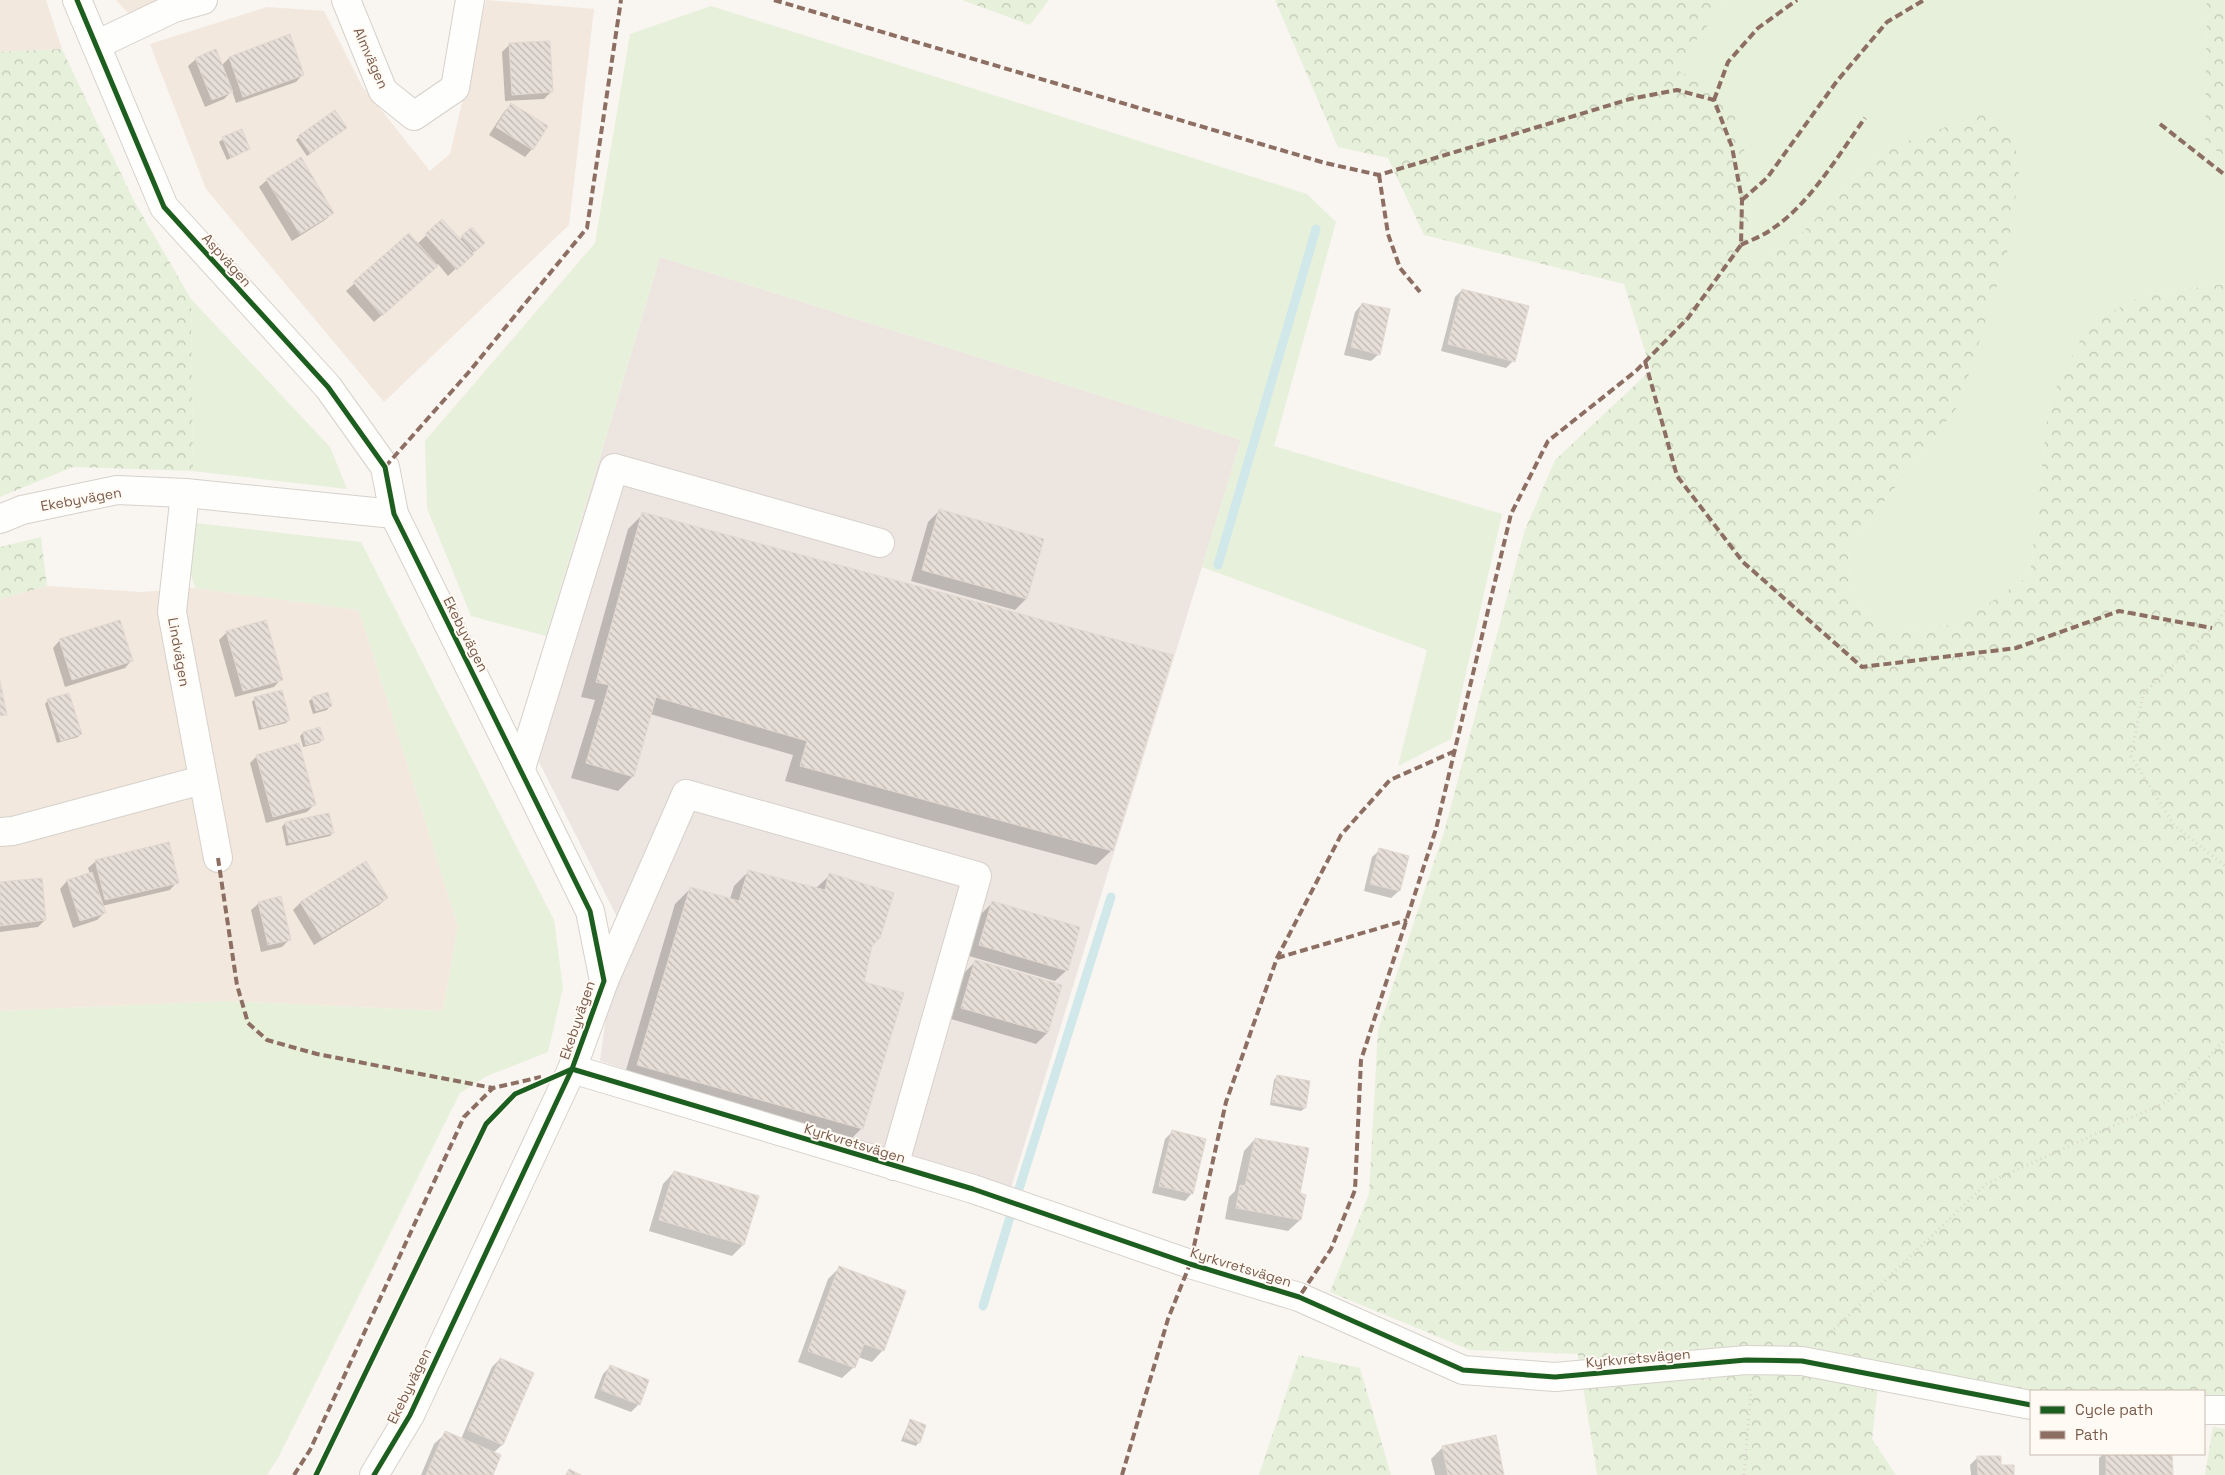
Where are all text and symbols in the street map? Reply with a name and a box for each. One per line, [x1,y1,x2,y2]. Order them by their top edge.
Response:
street label: Almvägen [350,25,392,91]
street label: Aspvägen [198,229,256,291]
street label: Ekebyvägen [39,483,123,515]
street label: Ekebyvägen [439,593,493,675]
street label: Lindvägen [164,616,194,688]
street label: Ekebyvägen [555,978,599,1062]
street label: Kyrkvretsvägen [802,1119,908,1167]
street label: Kyrkvretsvägen [1188,1243,1294,1291]
street label: Kyrkvretsvägen [1585,1344,1691,1372]
street label: Ekebyvägen [383,1345,435,1427]
legend [2030,1390,2205,1455]
text: Cycle path [2075,1400,2153,1419]
text: Path [2075,1425,2108,1444]

